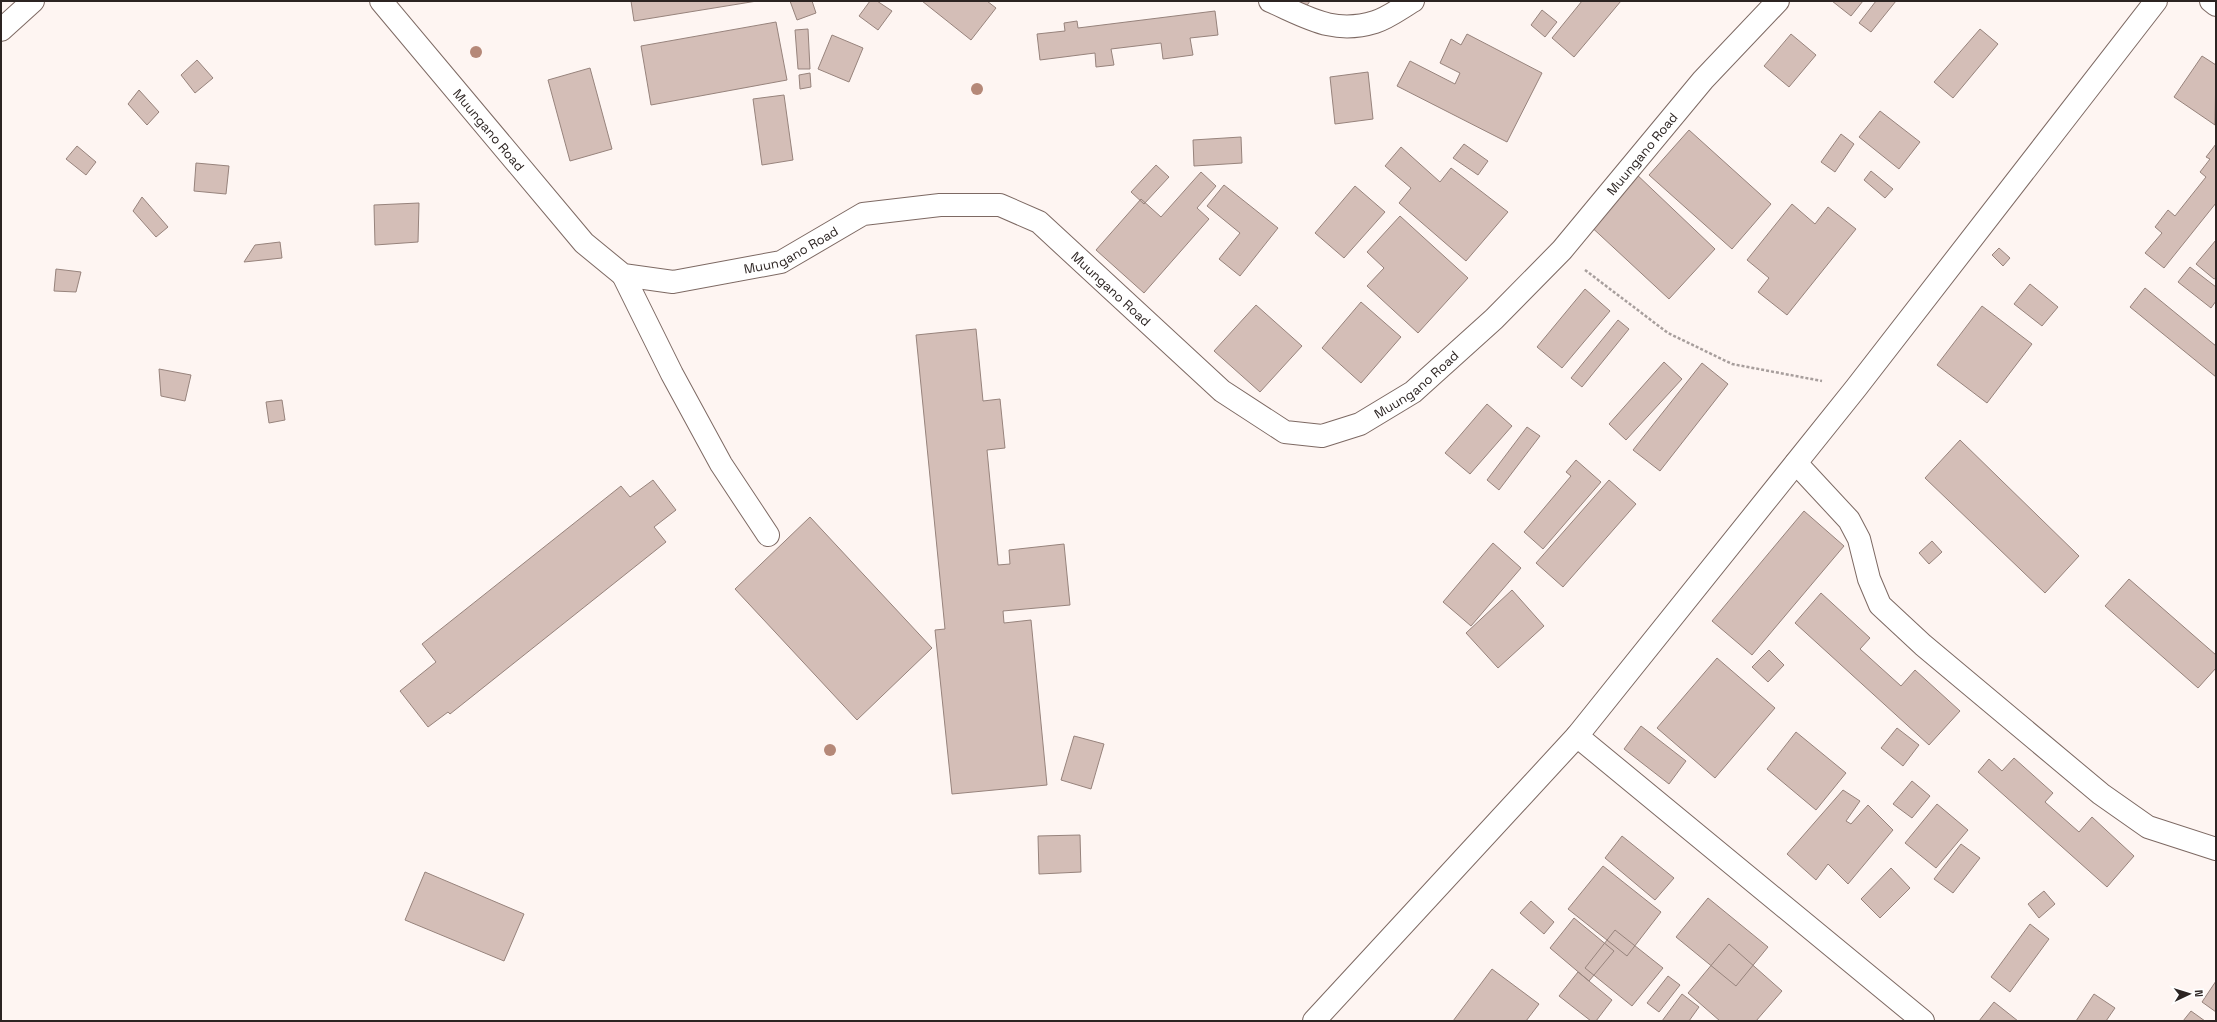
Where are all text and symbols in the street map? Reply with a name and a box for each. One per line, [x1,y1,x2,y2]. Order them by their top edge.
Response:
street label: Muungano Road [450,85,528,174]
street label: Muungano Road [1603,109,1681,199]
street label: Muungano Road [742,222,841,277]
street label: Muungano Road [1068,248,1155,330]
street label: Muungano Road [1371,347,1462,422]
north arrow [2169,974,2209,1014]
text: N [2192,989,2206,997]

